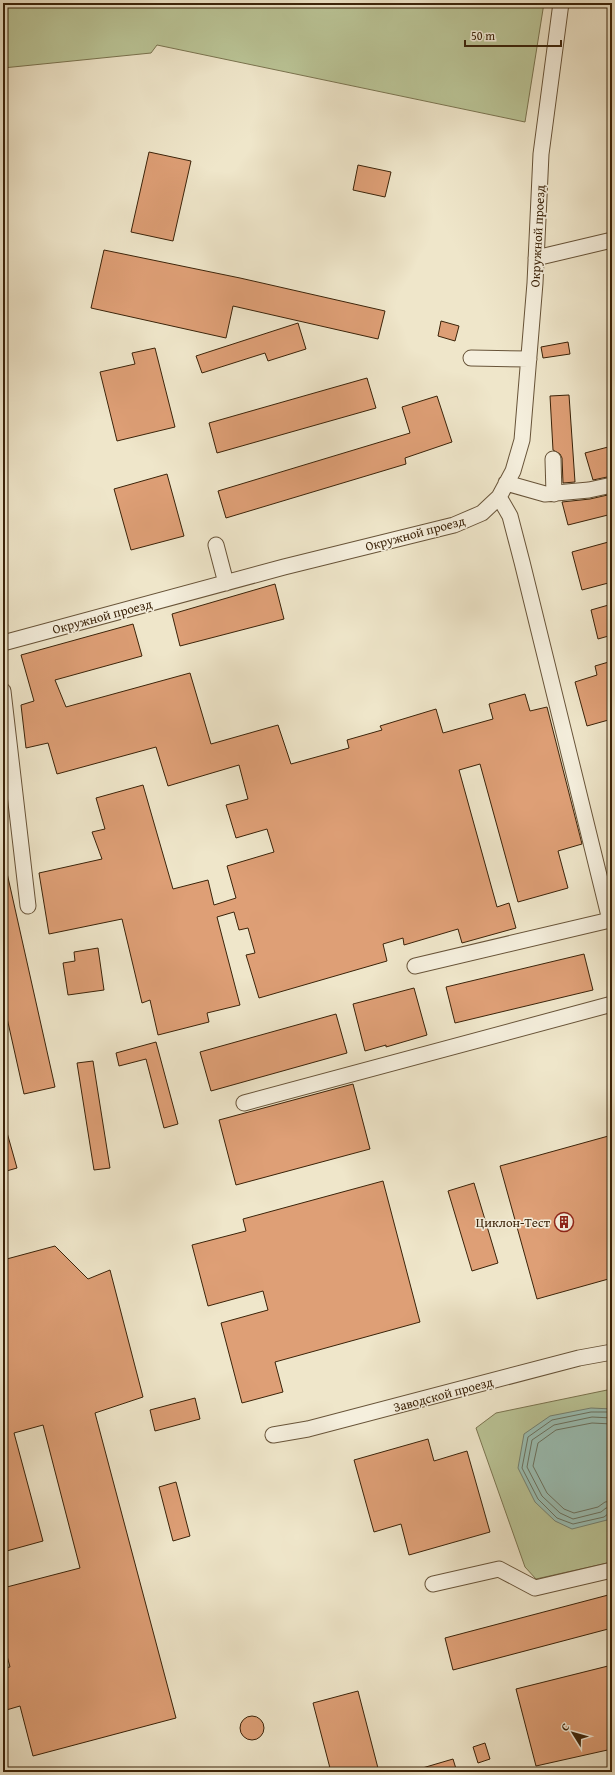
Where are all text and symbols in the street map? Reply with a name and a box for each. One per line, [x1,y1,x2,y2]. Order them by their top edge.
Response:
scale bar [465,22,561,48]
text: 50 m [471,27,495,44]
street label: Окружной проезд [525,184,550,288]
street label: Окружной проезд [363,511,467,556]
street label: Окружной проезд [50,594,154,639]
building icon: Циклон-Тест [553,1211,575,1233]
place label: Циклон-Тест [476,1213,551,1232]
street label: Заводской проезд [391,1372,495,1417]
north arrow [553,1713,593,1753]
text: С [557,1720,573,1734]

